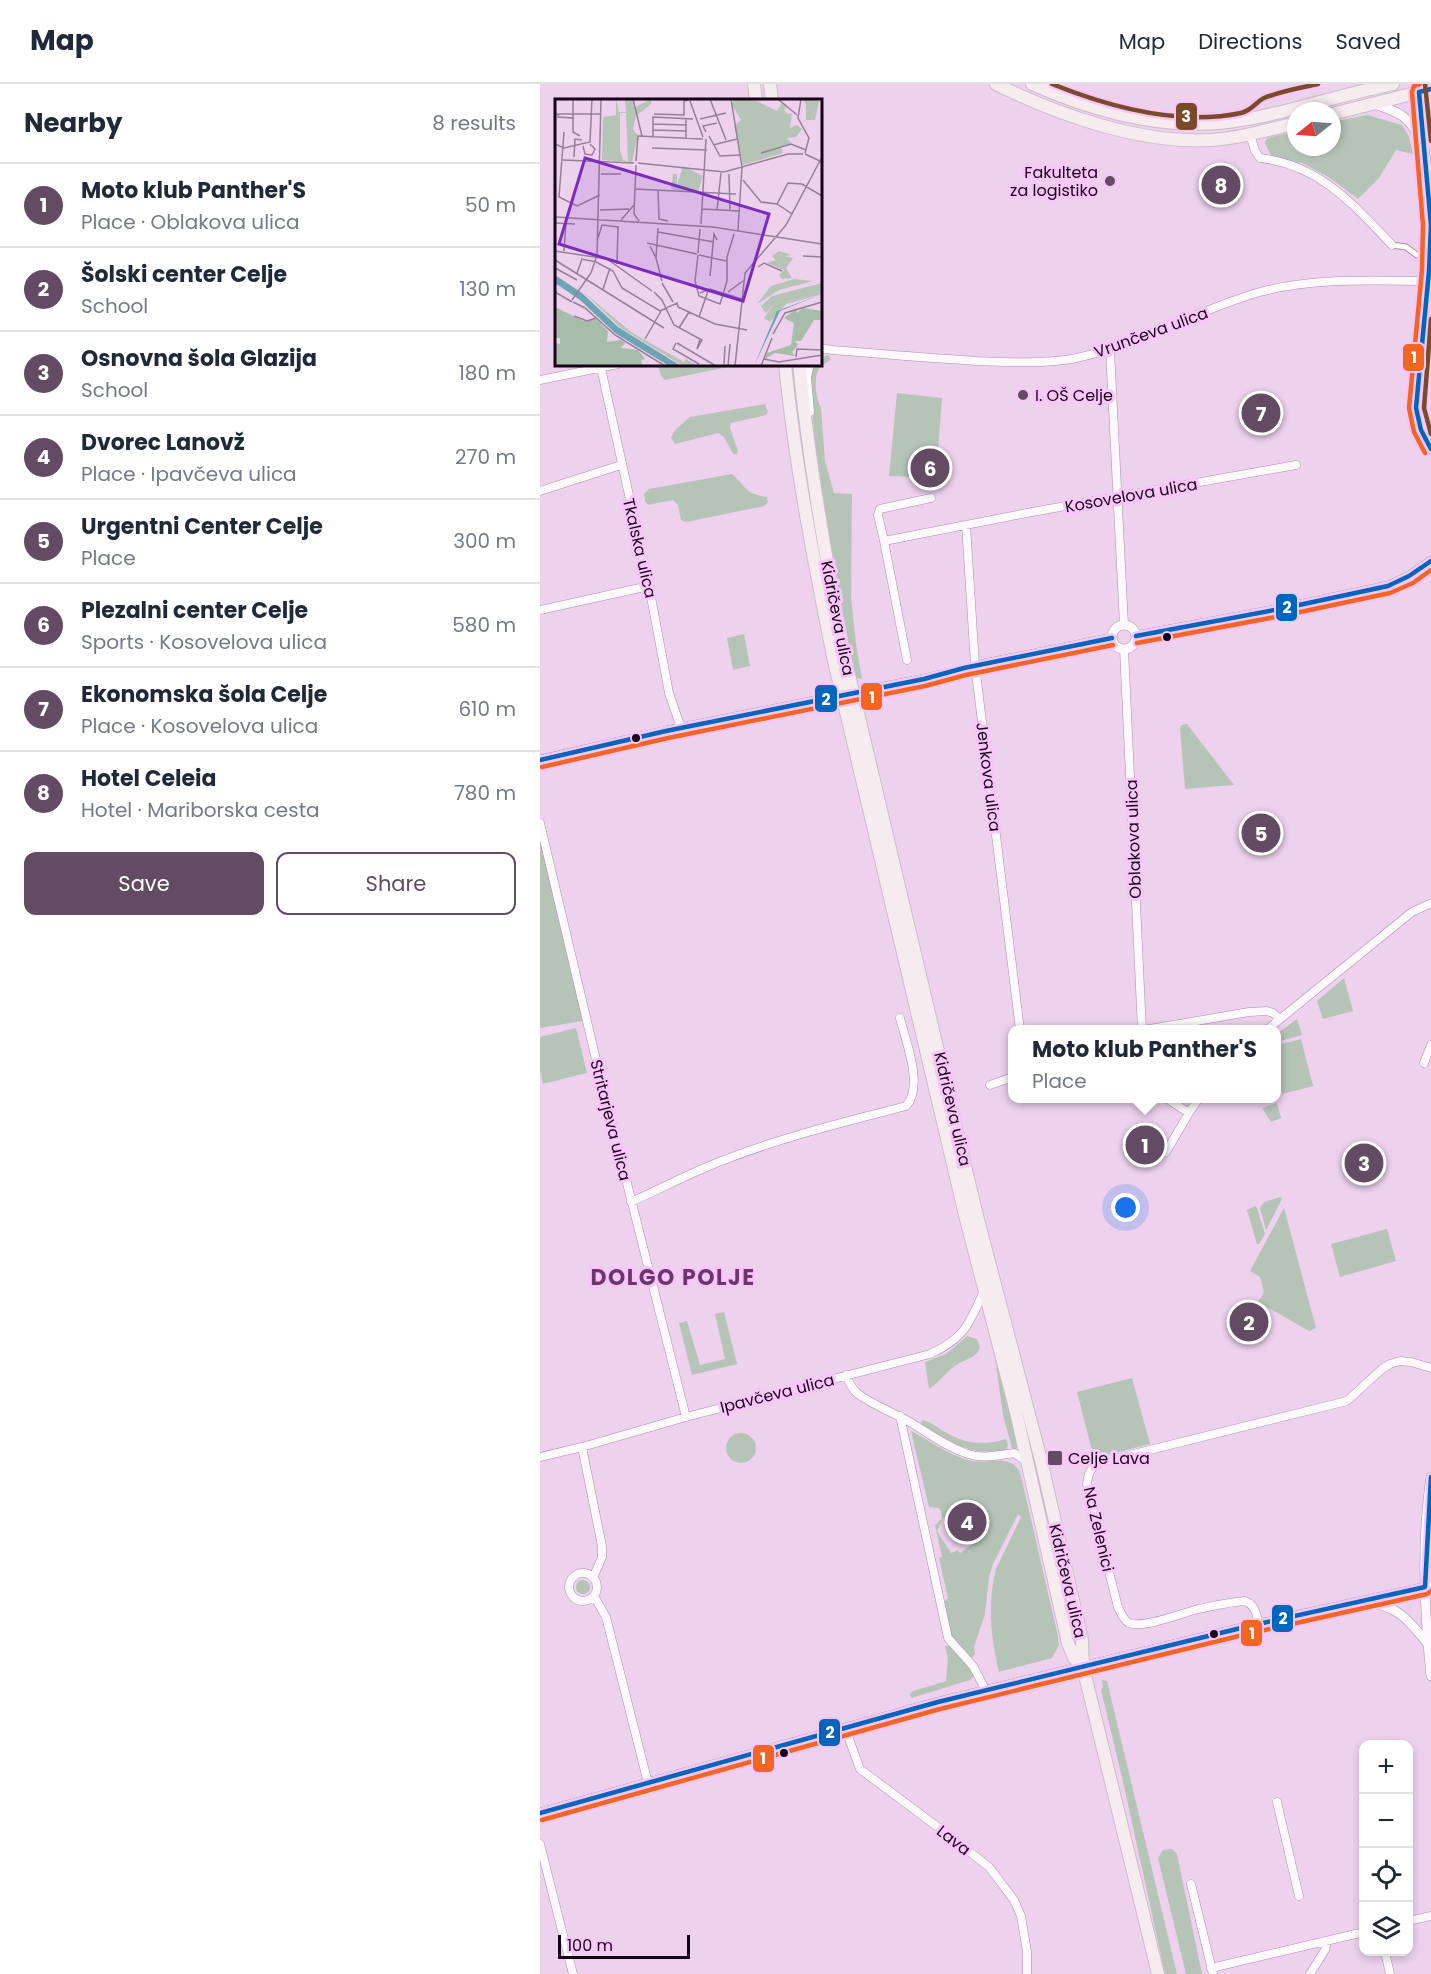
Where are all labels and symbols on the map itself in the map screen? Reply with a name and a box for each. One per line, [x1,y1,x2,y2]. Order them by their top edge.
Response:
inset map [555,99,822,366]
line badge: 3 [1175,102,1198,131]
north arrow [1287,102,1341,156]
text: 3 [1181,105,1191,128]
place label: Fakulteta za logistiko [1010,161,1098,202]
pin: 8 [1202,162,1240,208]
marker: Fakulteta za logistiko [1103,174,1117,188]
street label: Vrunčeva ulica [1091,301,1211,364]
line badge: 1 [1402,343,1425,372]
text: 1 [1411,346,1417,369]
place label: I. OŠ Celje [1035,384,1113,407]
marker: I. OŠ Celje [1016,388,1030,402]
pin: 7 [1242,390,1280,436]
pin: 6 [910,446,950,490]
street label: Kosovelova ulica [1063,473,1199,518]
street label: Tkalska ulica [617,496,662,600]
street label: Kidričeva ulica [815,559,860,678]
line badge: 2 [1275,593,1298,622]
text: 2 [1282,596,1292,619]
unlabelled marker [1161,631,1173,643]
line badge: 1 [860,682,883,711]
line badge: 2 [814,684,838,713]
text: 1 [869,686,875,709]
text: 2 [821,688,831,711]
street label: Jenkova ulica [970,721,1007,833]
unlabelled marker [630,732,642,744]
street label: Oblakova ulica [1120,779,1147,899]
pin: 5 [1242,810,1280,855]
street label: Kidričeva ulica [928,1050,977,1168]
street label: Stritarjeva ulica [584,1057,637,1183]
pin: 1 [1126,1122,1164,1168]
pin: 3 [1344,1140,1384,1186]
your location [1111,1193,1140,1222]
district label: DOLGO POLJE [590,1262,756,1293]
pin: 2 [1230,1300,1268,1344]
street label: Ipavčeva ulica [718,1368,837,1419]
place label: Celje Lava [1068,1447,1150,1470]
marker: Celje Lava [1046,1449,1064,1467]
street label: Na Zelenici [1078,1484,1119,1574]
pin: 4 [948,1500,986,1544]
street label: Kidričeva ulica [1043,1522,1092,1640]
line badge: 2 [1271,1604,1294,1633]
text: 2 [1278,1607,1288,1630]
line badge: 1 [1240,1619,1263,1647]
text: 1 [1249,1622,1255,1645]
unlabelled marker [1208,1628,1220,1640]
line badge: 2 [818,1718,841,1747]
text: 2 [825,1721,835,1744]
line badge: 1 [752,1744,775,1773]
text: 1 [760,1747,766,1770]
unlabelled marker [778,1747,790,1759]
street label: Lava [932,1820,976,1861]
scale bar [558,1932,690,1960]

